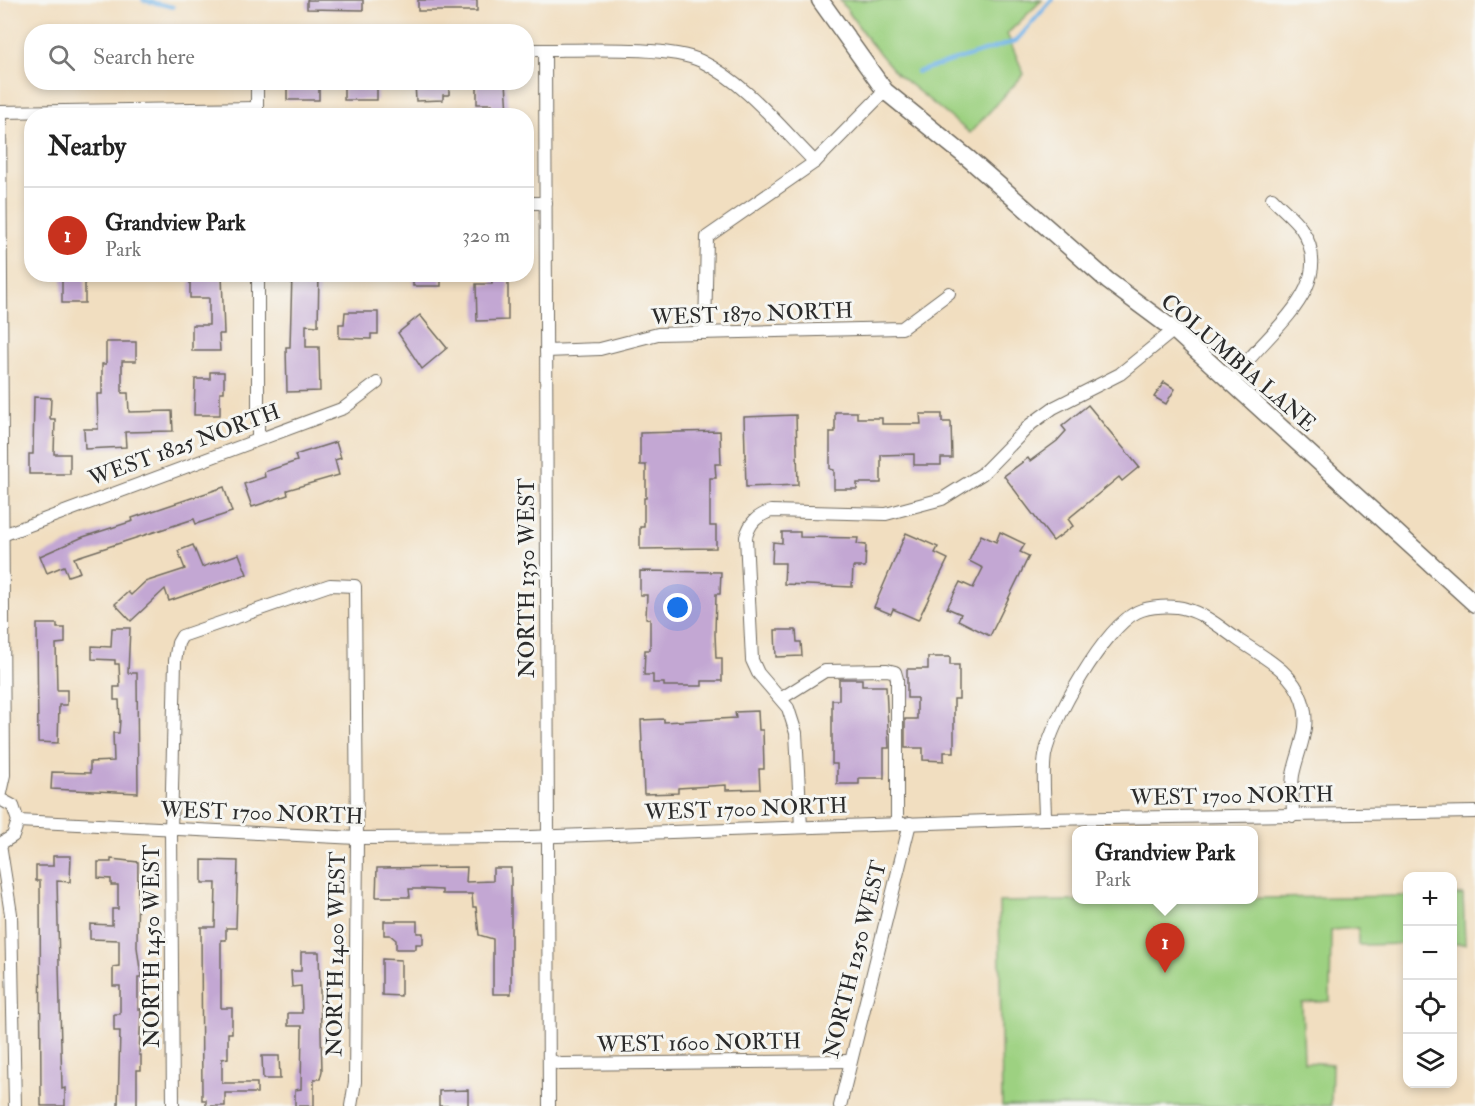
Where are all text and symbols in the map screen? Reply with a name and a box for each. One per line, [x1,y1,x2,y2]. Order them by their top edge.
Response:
search box [24,24,534,90]
icon: search [45,41,78,74]
text: Search here [93,43,195,71]
text: Nearby [48,131,126,163]
text: Grandview Park [105,209,246,237]
text: 1 [64,223,71,248]
text: 320 m [462,223,510,248]
text: Park [105,237,141,262]
street label: COLUMBIA LANE [1155,288,1322,438]
street label: WEST 1870 NORTH [649,296,854,332]
street label: WEST 1825 NORTH [84,397,284,493]
street label: NORTH 1350 WEST [513,477,541,678]
your location [663,593,692,622]
street label: WEST 1700 NORTH [1129,780,1334,812]
street label: WEST 1700 NORTH [643,791,848,827]
street label: WEST 1700 NORTH [159,795,364,831]
popup [1072,826,1258,904]
text: Grandview Park [1095,839,1235,867]
street label: NORTH 1450 WEST [138,844,166,1048]
street label: NORTH 1400 WEST [320,851,352,1057]
street label: NORTH 1250 WEST [817,857,893,1061]
text: Park [1095,867,1131,892]
map controls [1403,872,1457,1088]
button: + [1403,872,1457,926]
pin: 1 [1146,924,1184,973]
button: − [1403,926,1457,980]
button: locate [1403,980,1457,1034]
street label: WEST 1600 NORTH [596,1027,801,1059]
button: layers [1403,1034,1457,1088]

